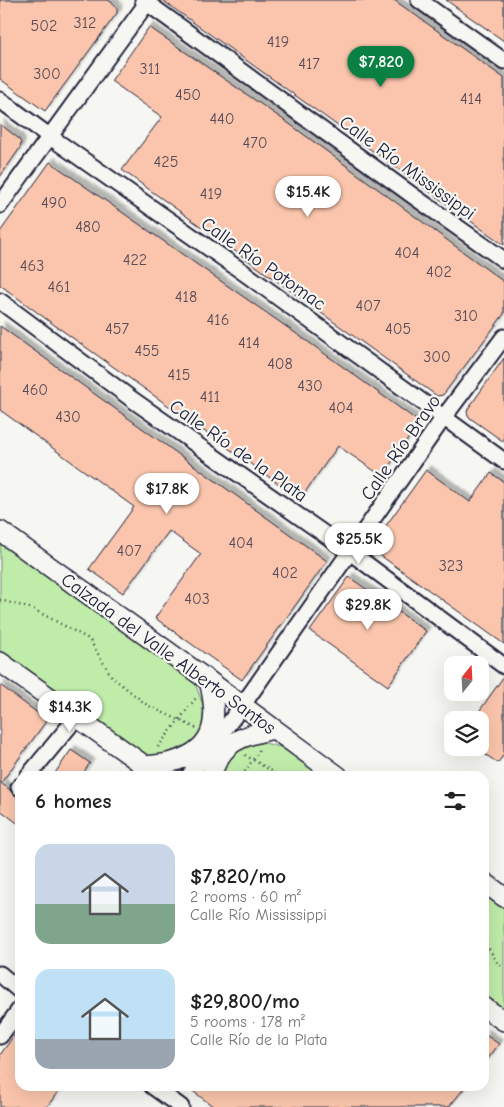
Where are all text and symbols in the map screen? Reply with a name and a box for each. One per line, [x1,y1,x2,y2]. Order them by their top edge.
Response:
house number: 312 [74,14,96,32]
house number: 502 [31,17,57,35]
house number: 419 [267,33,289,51]
pin: $7,820 [340,46,422,88]
text: $7,820 [358,53,404,71]
house number: 417 [298,55,320,73]
house number: 311 [140,60,160,78]
house number: 300 [33,65,61,83]
house number: 450 [175,86,201,104]
house number: 414 [460,90,482,108]
house number: 440 [209,110,235,128]
street label: Calle Río Mississippi [335,111,480,225]
house number: 470 [242,134,268,152]
house number: 425 [154,153,178,171]
pin: $15.4K [267,176,349,218]
text: $15.4K [286,183,330,201]
house number: 419 [200,185,222,203]
house number: 490 [41,194,67,212]
street label: Calle Río Potomac [197,213,330,315]
house number: 480 [75,218,101,236]
house number: 404 [394,244,420,262]
house number: 422 [123,251,147,269]
house number: 463 [20,257,44,275]
house number: 402 [426,263,452,281]
house number: 461 [48,278,70,296]
house number: 418 [175,288,197,306]
house number: 407 [355,297,381,315]
house number: 310 [454,307,478,325]
house number: 416 [207,311,229,329]
house number: 457 [105,320,129,338]
house number: 405 [385,320,411,338]
house number: 414 [238,334,260,352]
house number: 455 [134,342,160,360]
house number: 300 [423,348,451,366]
house number: 408 [267,355,293,373]
house number: 415 [168,366,190,384]
house number: 430 [297,377,323,395]
house number: 460 [22,381,48,399]
house number: 411 [200,388,220,406]
street label: Calle Río Bravo [356,390,445,505]
street label: Calle Río de la Plata [165,395,312,507]
house number: 404 [328,399,354,417]
house number: 430 [55,408,81,426]
pin: $17.8K [126,472,208,515]
text: $17.8K [145,480,189,498]
pin: $25.5K [318,522,400,565]
text: $25.5K [336,530,382,548]
house number: 404 [228,534,254,552]
house number: 407 [116,542,142,560]
house number: 323 [439,557,463,575]
house number: 402 [272,564,298,582]
street label: Calzada del Valle Alberto Santos [57,569,280,739]
pin: $29.8K [327,588,409,631]
house number: 403 [184,590,210,608]
text: $29.8K [345,596,391,614]
north arrow [444,656,489,701]
map controls [444,656,489,756]
pin: $14.3K [29,690,111,733]
text: $14.3K [48,698,92,716]
button: layers [444,711,489,756]
icon: filters [441,787,469,815]
text: 6 homes [35,789,111,813]
icon: home [75,864,135,924]
text: $7,820/mo [190,864,286,888]
text: 2 rooms · 60 m² [190,888,301,906]
text: Calle Río Mississippi [190,906,327,924]
icon: home [75,989,135,1049]
text: $29,800/mo [190,989,300,1013]
text: 5 rooms · 178 m² [190,1013,305,1031]
text: Calle Río de la Plata [190,1031,327,1049]

